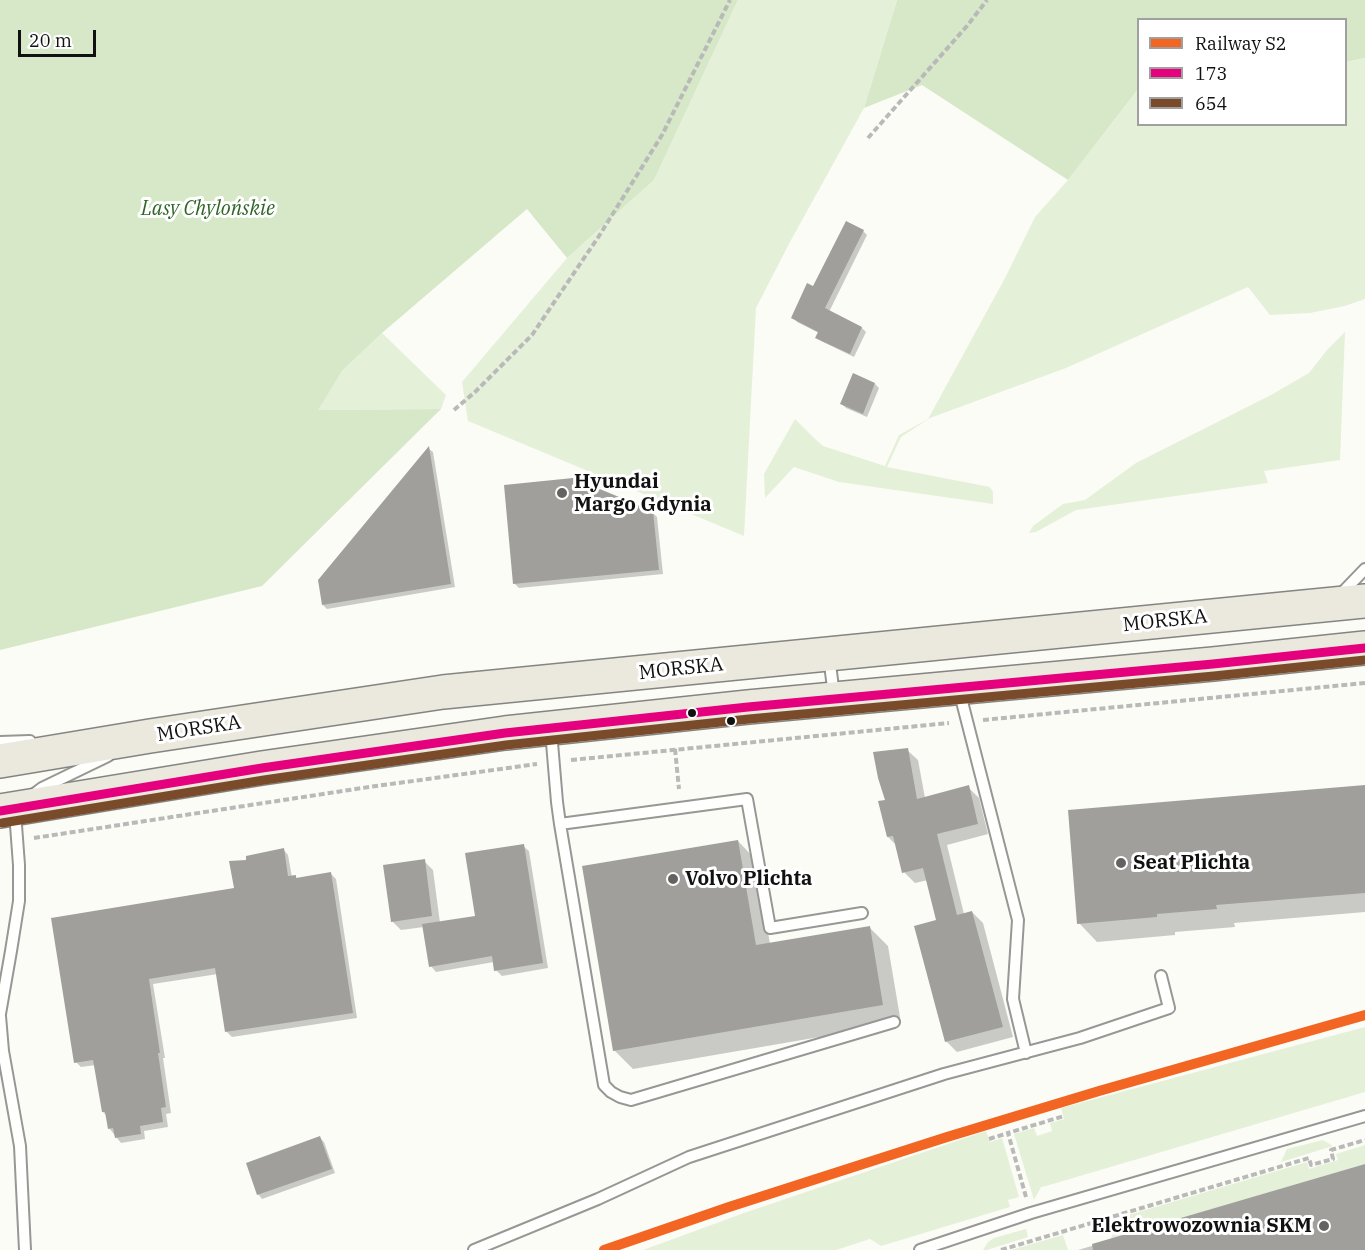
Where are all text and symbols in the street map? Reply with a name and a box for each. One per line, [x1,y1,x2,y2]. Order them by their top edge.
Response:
scale bar [21,18,99,56]
legend [1137,18,1347,126]
text: 20 m [29,29,72,52]
text: Railway S2 [1195,32,1287,55]
text: 173 [1195,62,1227,85]
text: 654 [1195,92,1227,115]
park label: Lasy Chylońskie [141,197,275,221]
place label: Hyundai Margo Gdynia [574,470,712,517]
marker: Hyundai Margo Gdynia [555,486,569,500]
street label: MORSKA [1122,605,1208,637]
street label: MORSKA [638,653,724,685]
unlabelled marker [686,707,698,719]
street label: MORSKA [155,711,243,747]
unlabelled marker [725,715,737,727]
place label: Seat Plichta [1133,851,1250,875]
marker: Seat Plichta [1114,856,1128,870]
place label: Volvo Plichta [685,867,812,891]
marker: Volvo Plichta [666,872,680,886]
place label: Elektrowozownia SKM [1091,1214,1312,1238]
marker: Elektrowozownia SKM [1317,1219,1331,1233]

